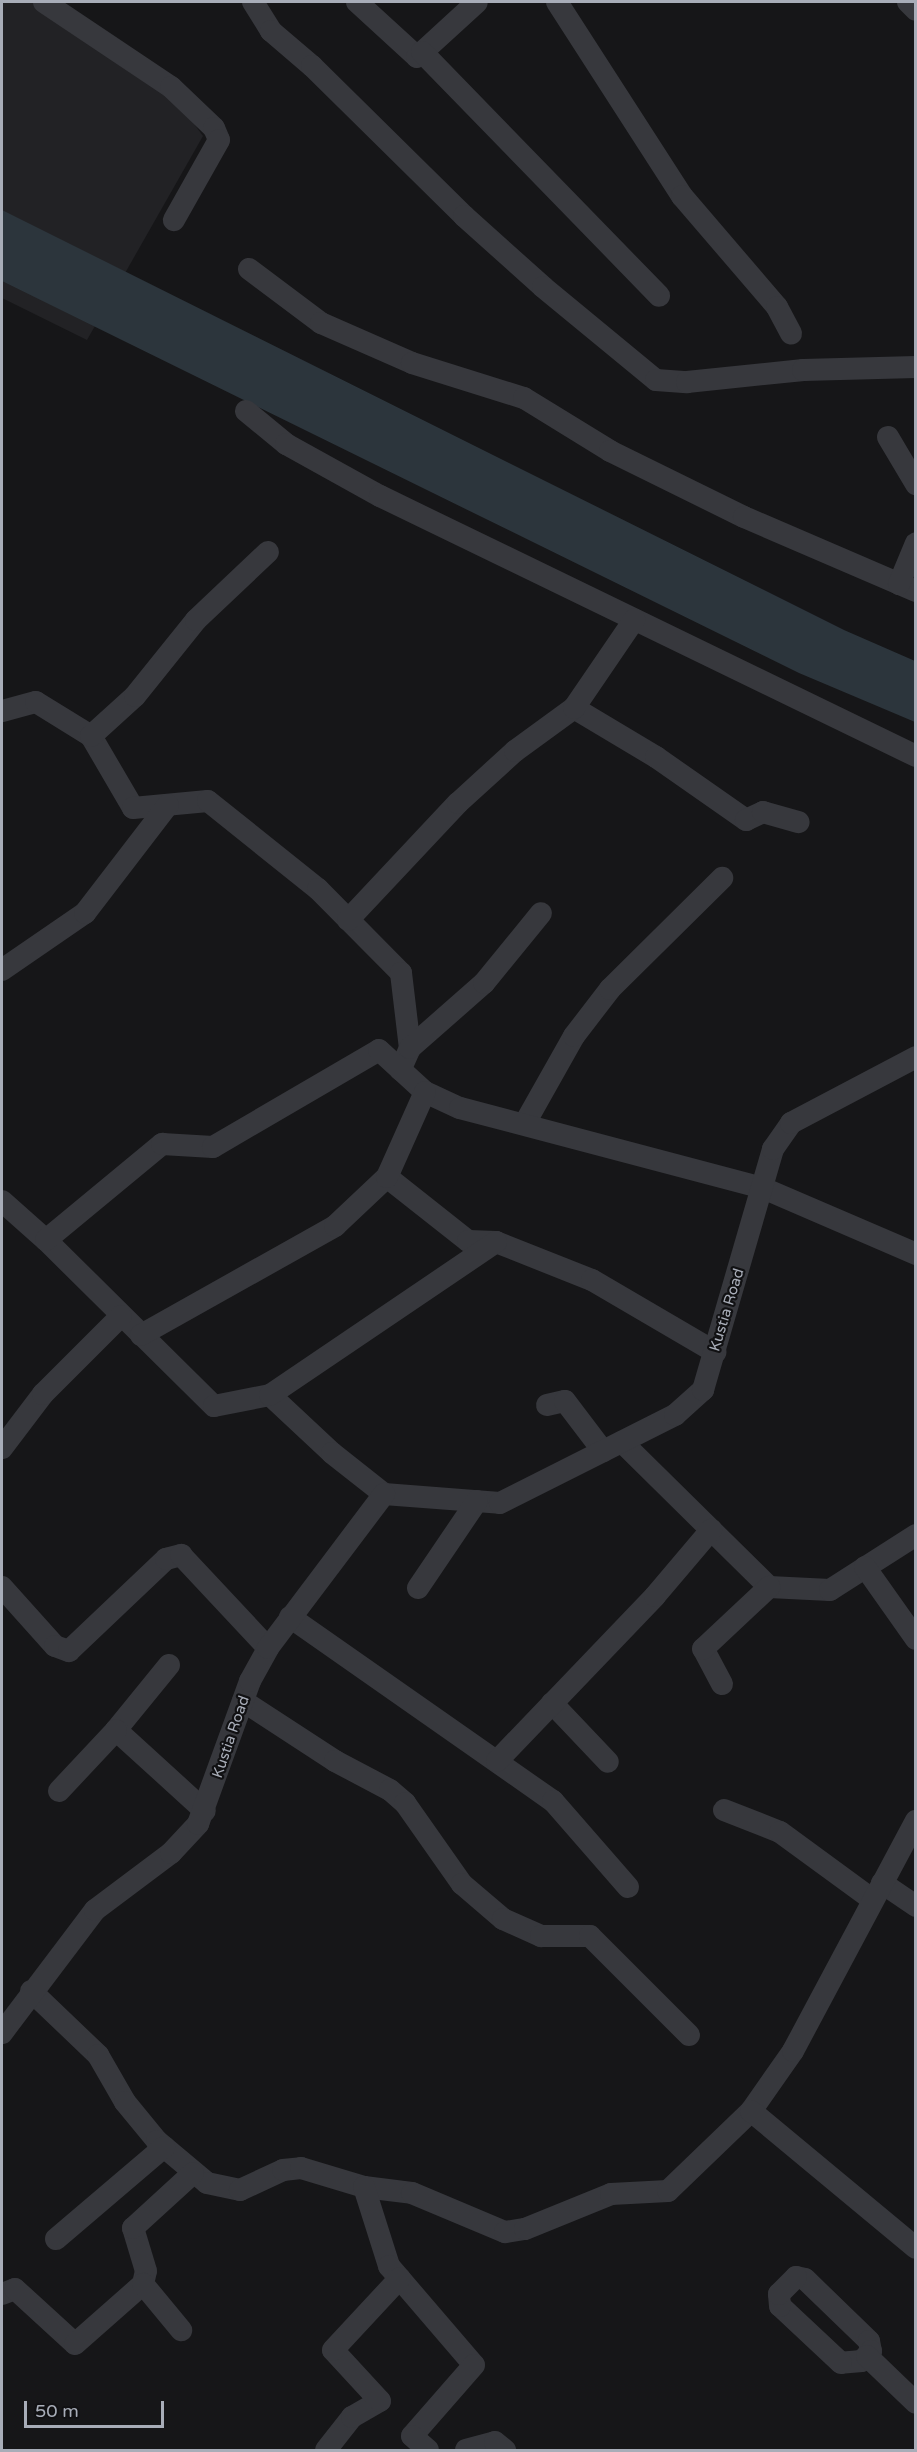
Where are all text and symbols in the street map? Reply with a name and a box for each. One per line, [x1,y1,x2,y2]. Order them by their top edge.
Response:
street label: Kustia Road [706,1266,748,1354]
street label: Kustia Road [209,1694,253,1780]
scale bar [27,2389,166,2427]
text: 50 m [35,2400,79,2422]

